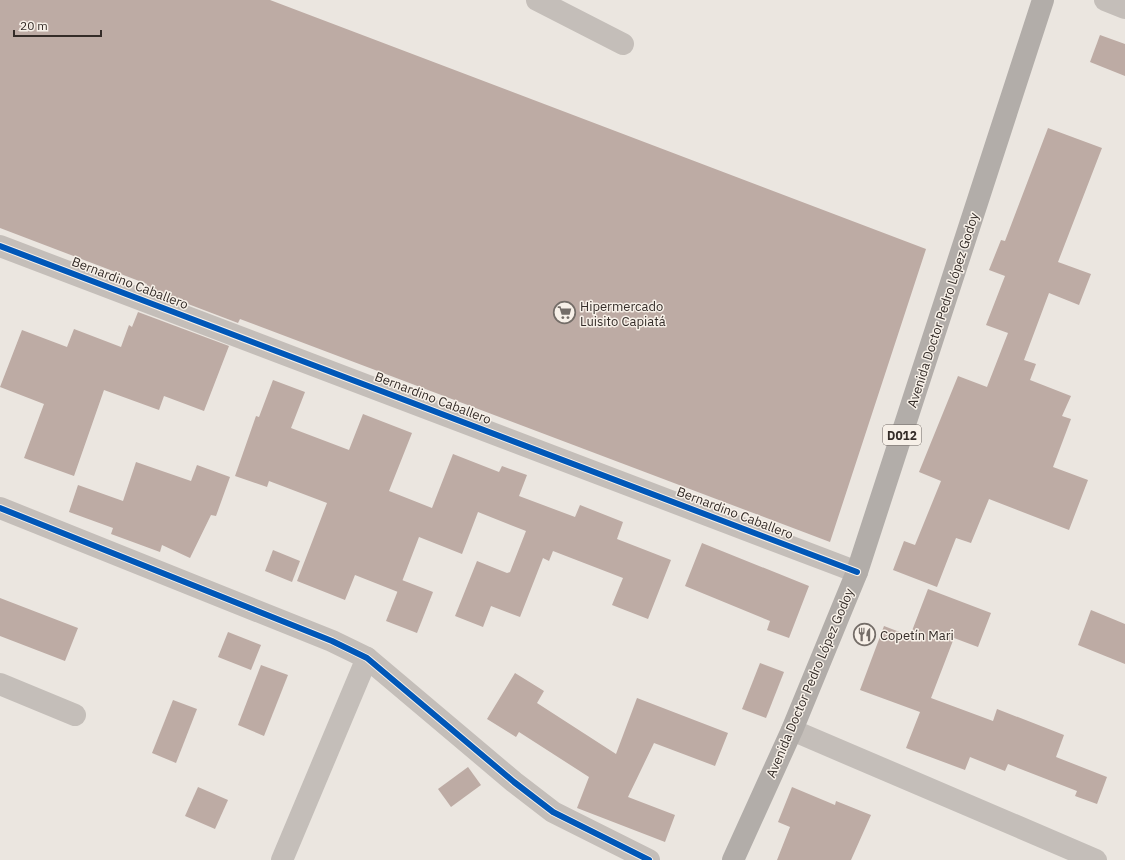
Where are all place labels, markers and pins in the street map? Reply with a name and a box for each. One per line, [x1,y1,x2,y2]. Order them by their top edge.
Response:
place label: Hipermercado Luisito Capiatá [580,298,666,330]
supermarket icon: Hipermercado Luisito Capiatá [551,300,577,326]
restaurant icon: Copetín Mari [851,622,877,648]
place label: Copetín Mari [880,627,954,644]

